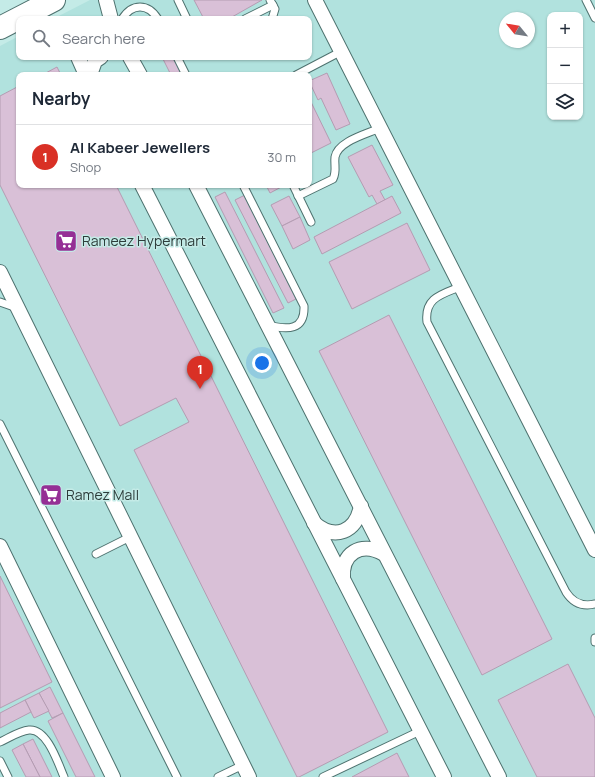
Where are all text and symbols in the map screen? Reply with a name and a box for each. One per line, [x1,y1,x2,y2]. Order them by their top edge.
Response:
north arrow [499,12,535,48]
map controls [547,12,583,120]
button: + [547,12,583,48]
search box [16,16,312,60]
icon: search [30,27,52,49]
text: Search here [62,28,145,49]
button: − [547,48,583,84]
button: layers [547,84,583,120]
text: Nearby [32,87,90,110]
text: Al Kabeer Jewellers [70,137,210,158]
text: 1 [42,148,48,166]
text: 30 m [267,148,296,166]
text: Shop [70,158,101,176]
supermarket icon: Rameez Hypermart [53,228,79,254]
place label: Rameez Hypermart [82,231,206,250]
your location [252,353,272,373]
pin: 1 [187,356,213,389]
supermarket icon: Ramez Mall [38,482,64,508]
place label: Ramez Mall [66,485,139,504]

